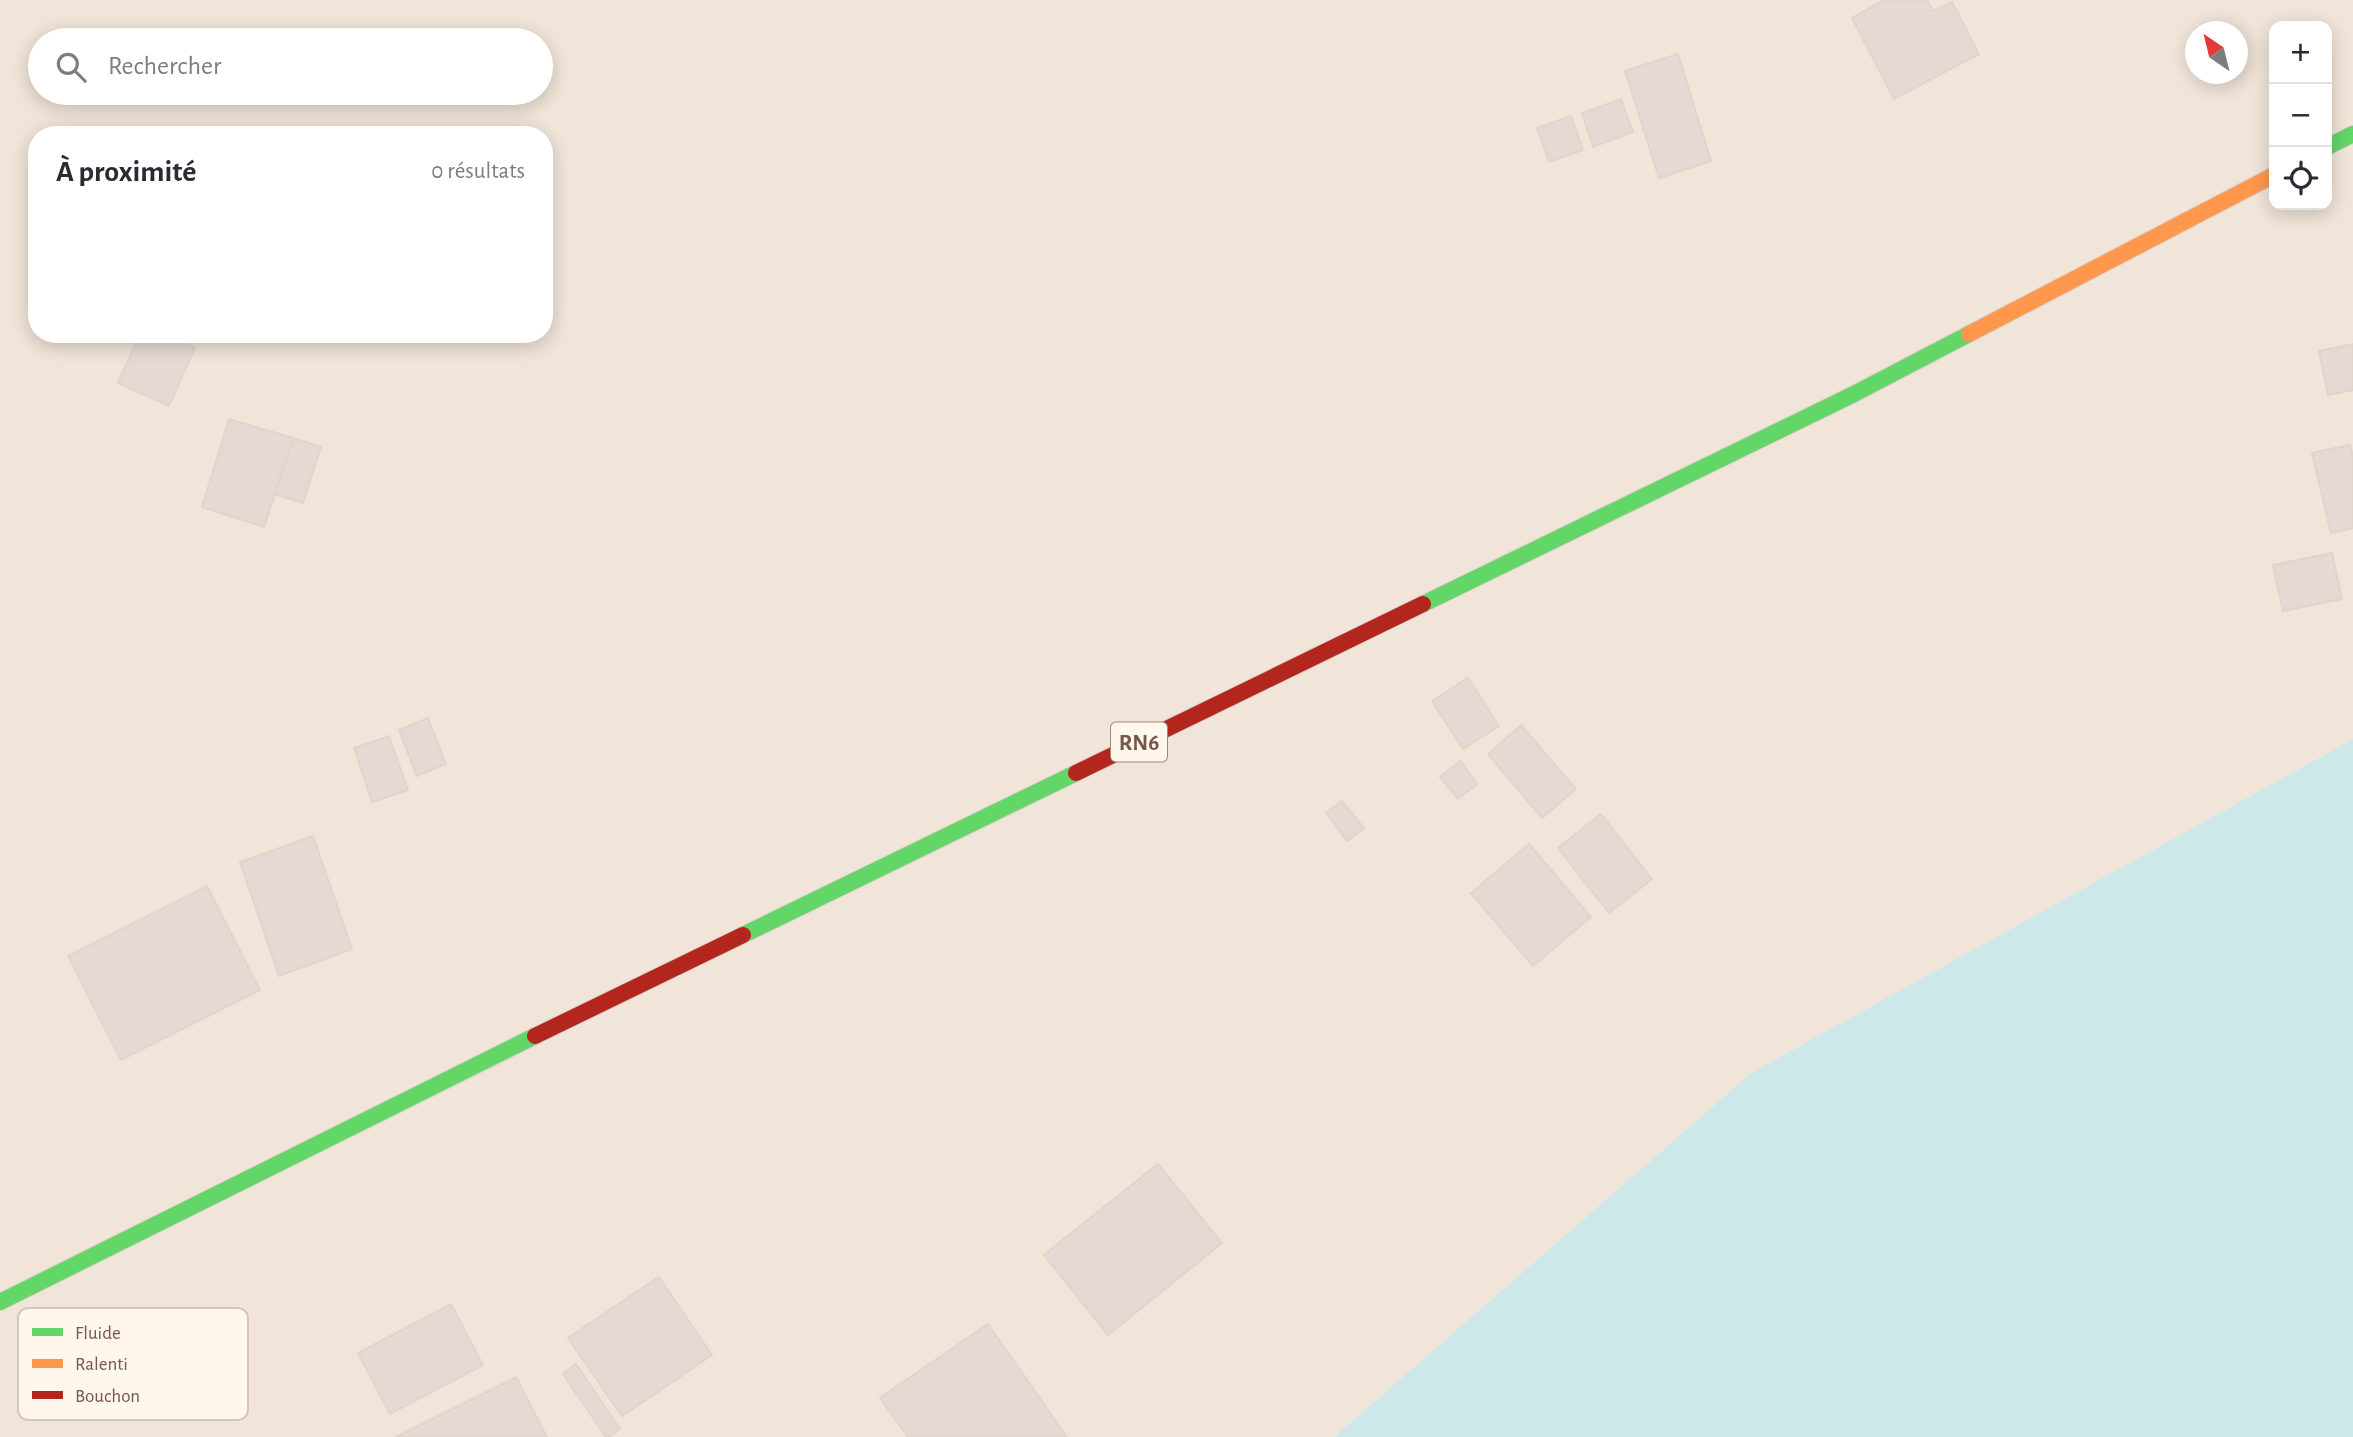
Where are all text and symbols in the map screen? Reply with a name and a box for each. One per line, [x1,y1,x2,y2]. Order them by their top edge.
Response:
north arrow [2185,21,2248,84]
map controls [2269,21,2332,210]
button: + [2269,21,2332,84]
search box [28,28,553,105]
icon: search [52,48,90,86]
text: Rechercher [108,53,221,79]
button: − [2269,84,2332,147]
button: locate [2269,147,2332,210]
text: À proximité [56,157,196,187]
text: 0 résultats [431,160,525,183]
road number: RN6 [1111,722,1167,762]
legend [18,1308,248,1420]
text: Fluide [75,1324,121,1343]
text: Ralenti [75,1355,128,1374]
text: Bouchon [75,1387,140,1406]

